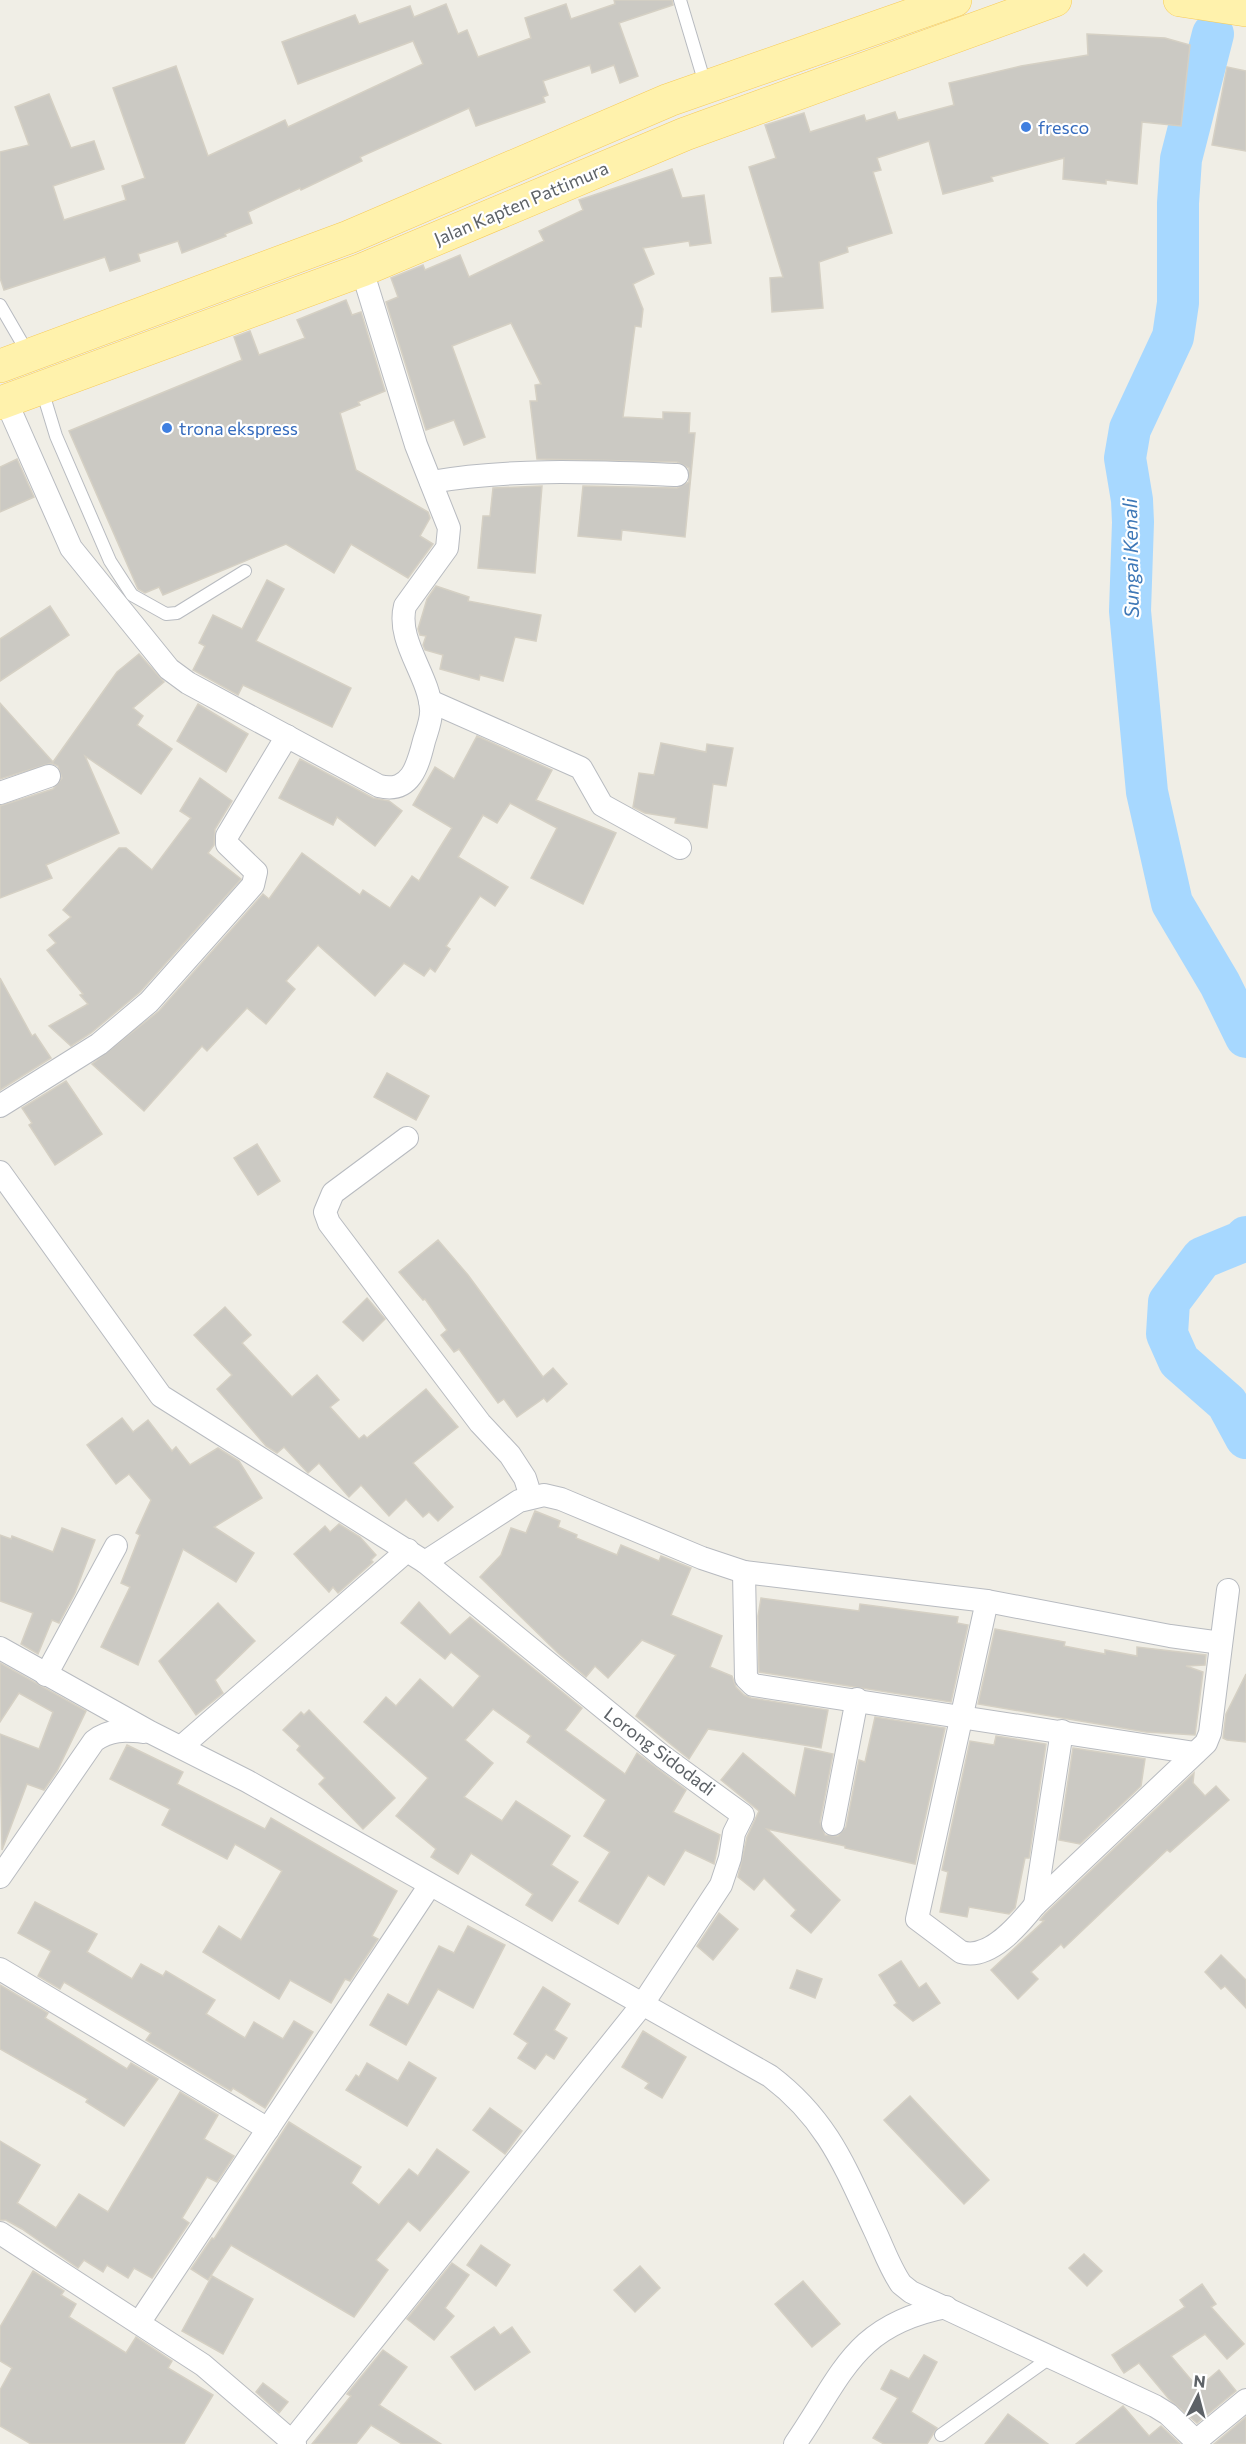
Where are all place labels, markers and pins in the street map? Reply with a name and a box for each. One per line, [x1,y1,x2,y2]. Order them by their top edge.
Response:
place label: fresco [1038,116,1089,138]
marker: fresco [1019,120,1033,134]
place label: trona ekspress [179,417,298,439]
marker: trona ekspress [160,421,174,435]

